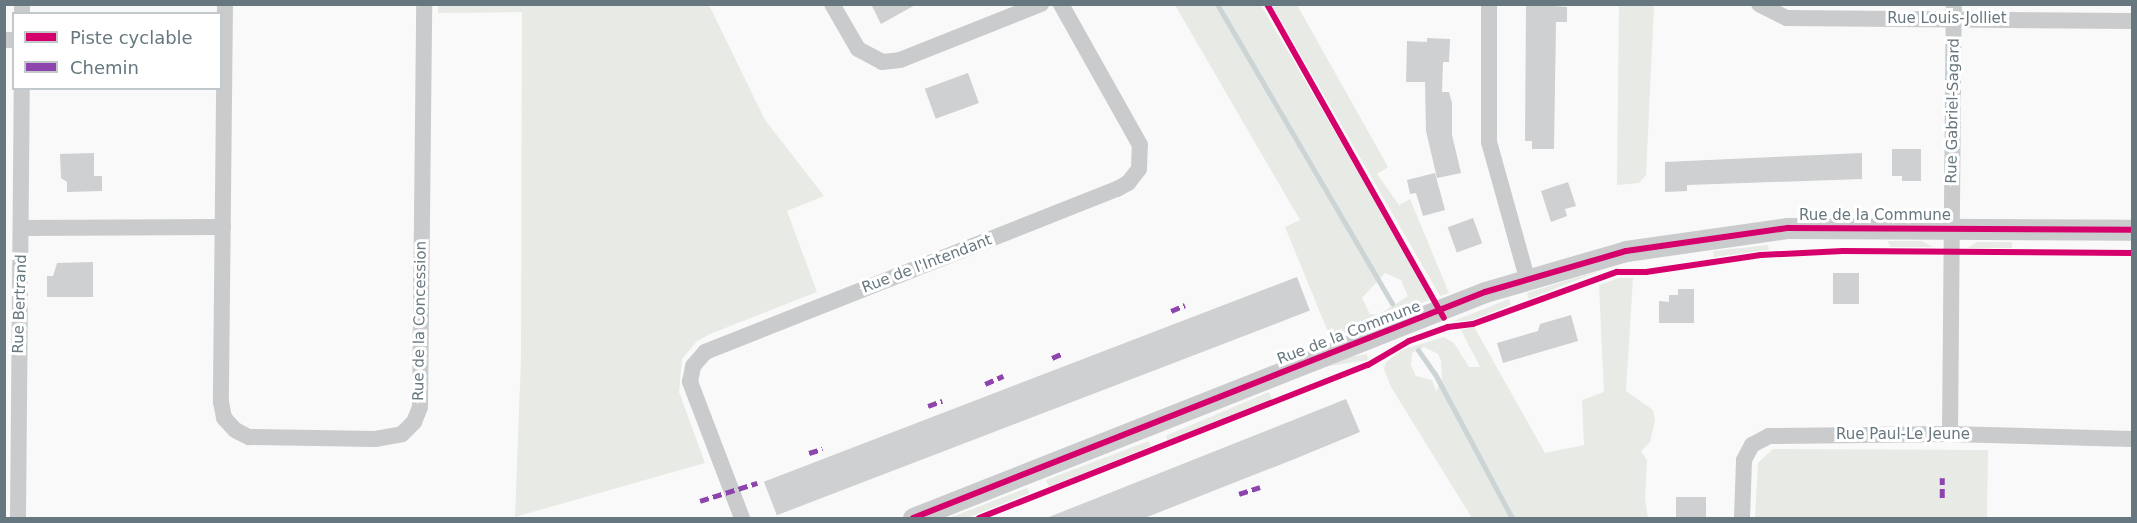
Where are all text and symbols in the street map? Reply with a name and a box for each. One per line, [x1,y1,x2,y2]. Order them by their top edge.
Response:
street label: Rue Louis-Jolliet [1887,10,2007,28]
legend [12,12,222,90]
text: Piste cyclable [70,27,193,48]
street label: Rue Gabriel-Sagard [1943,38,1963,184]
text: Chemin [70,57,139,78]
street label: Rue de la Commune [1799,207,1951,225]
street label: Rue de l'Intendant [859,231,995,297]
street label: Rue de la Concession [410,241,430,401]
street label: Rue Bertrand [9,254,31,354]
street label: Rue de la Commune [1275,297,1423,369]
street label: Rue Paul-Le Jeune [1836,426,1970,444]

